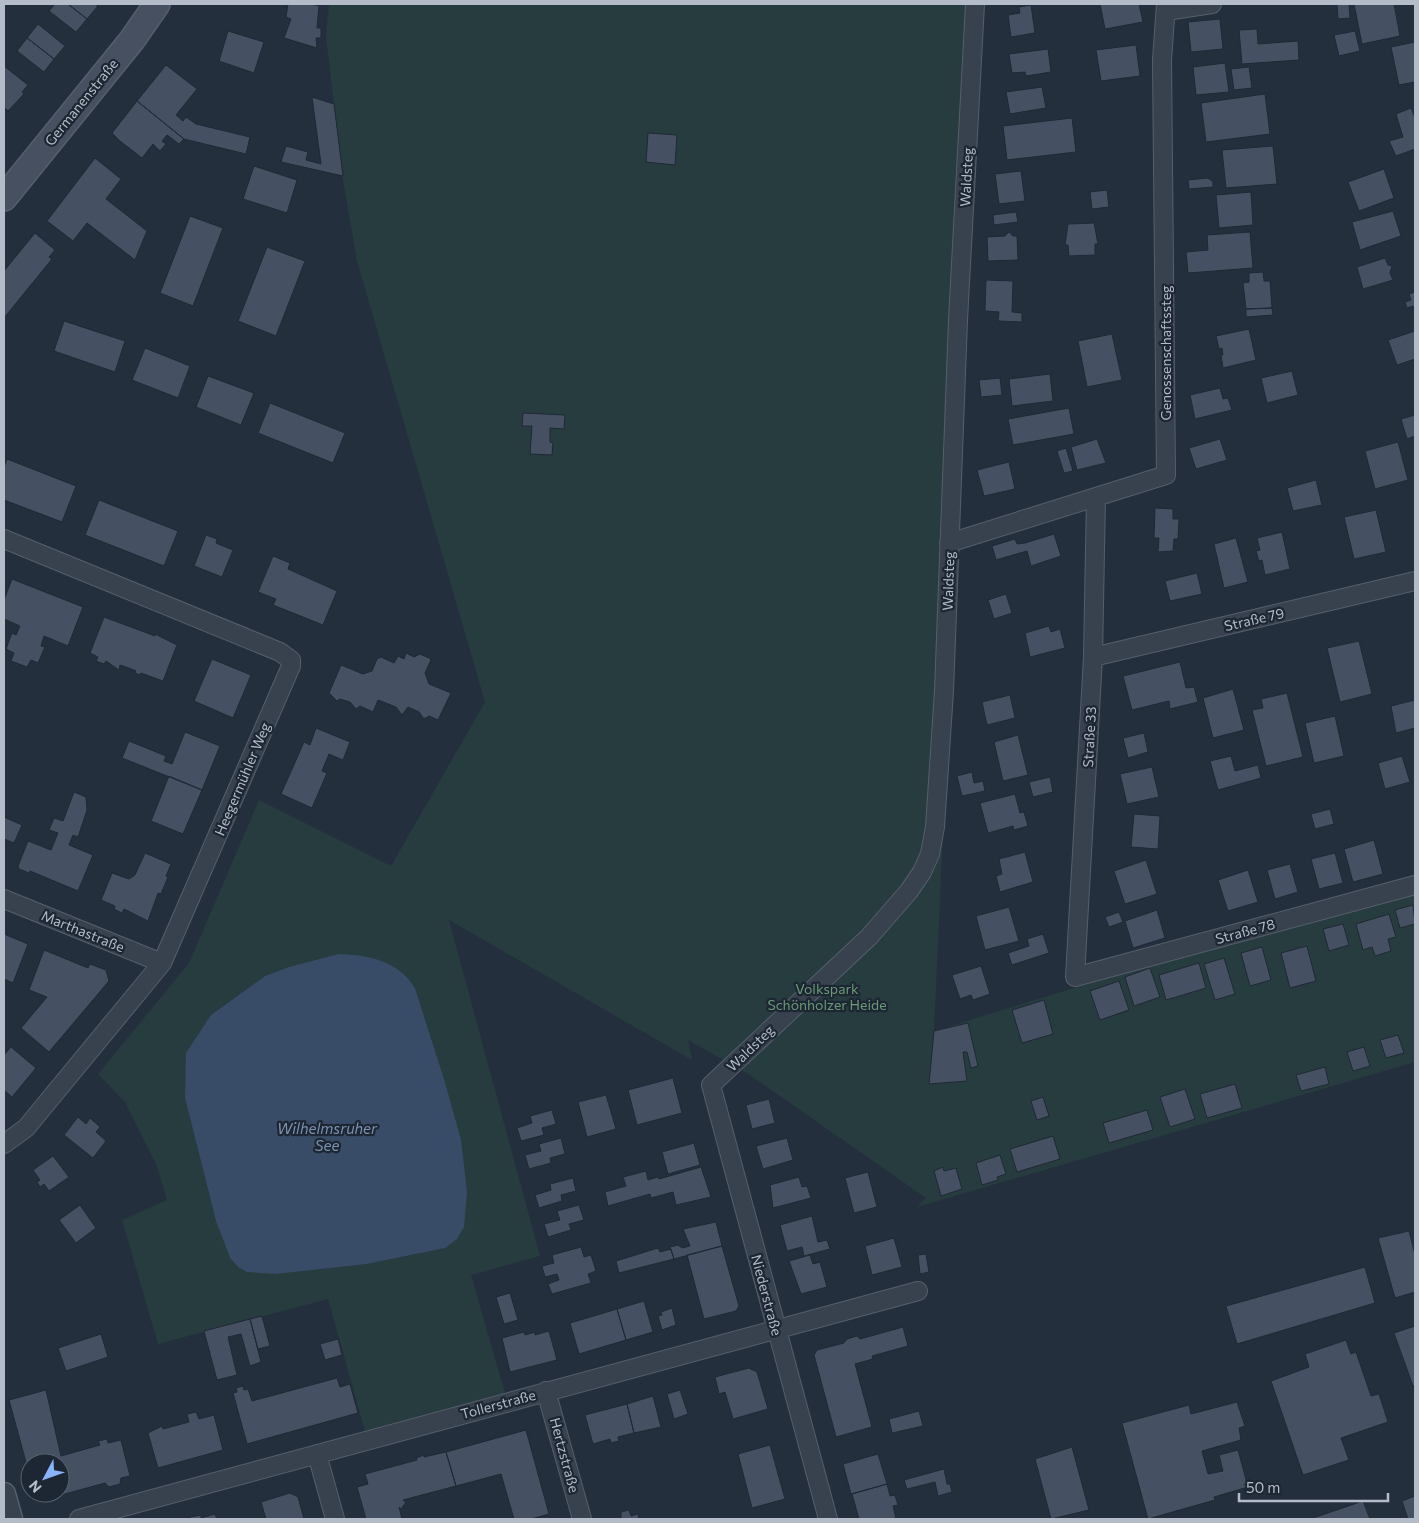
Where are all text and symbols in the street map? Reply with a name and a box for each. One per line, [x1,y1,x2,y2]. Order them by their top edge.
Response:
street label: Germanenstraße [41,55,121,149]
street label: Waldsteg [956,146,976,207]
street label: Genossenschaftssteg [1157,285,1174,421]
street label: Waldsteg [938,551,958,611]
street label: Straße 79 [1222,604,1286,634]
street label: Straße 33 [1079,706,1099,768]
street label: Heegermühler Weg [210,720,274,838]
street label: Marthastraße [39,907,127,955]
street label: Straße 78 [1213,915,1277,947]
park label: Volkspark Schönholzer Heide [767,980,887,1013]
street label: Waldsteg [723,1021,778,1075]
water label: Wilhelmsruher See [277,1119,378,1154]
street label: Niederstraße [748,1253,786,1337]
street label: Tollerstraße [459,1386,537,1422]
street label: Hertzstraße [547,1416,583,1494]
north arrow [20,1453,70,1503]
scale bar [1239,1470,1388,1502]
text: N [25,1477,45,1496]
text: 50 m [1246,1478,1280,1496]

